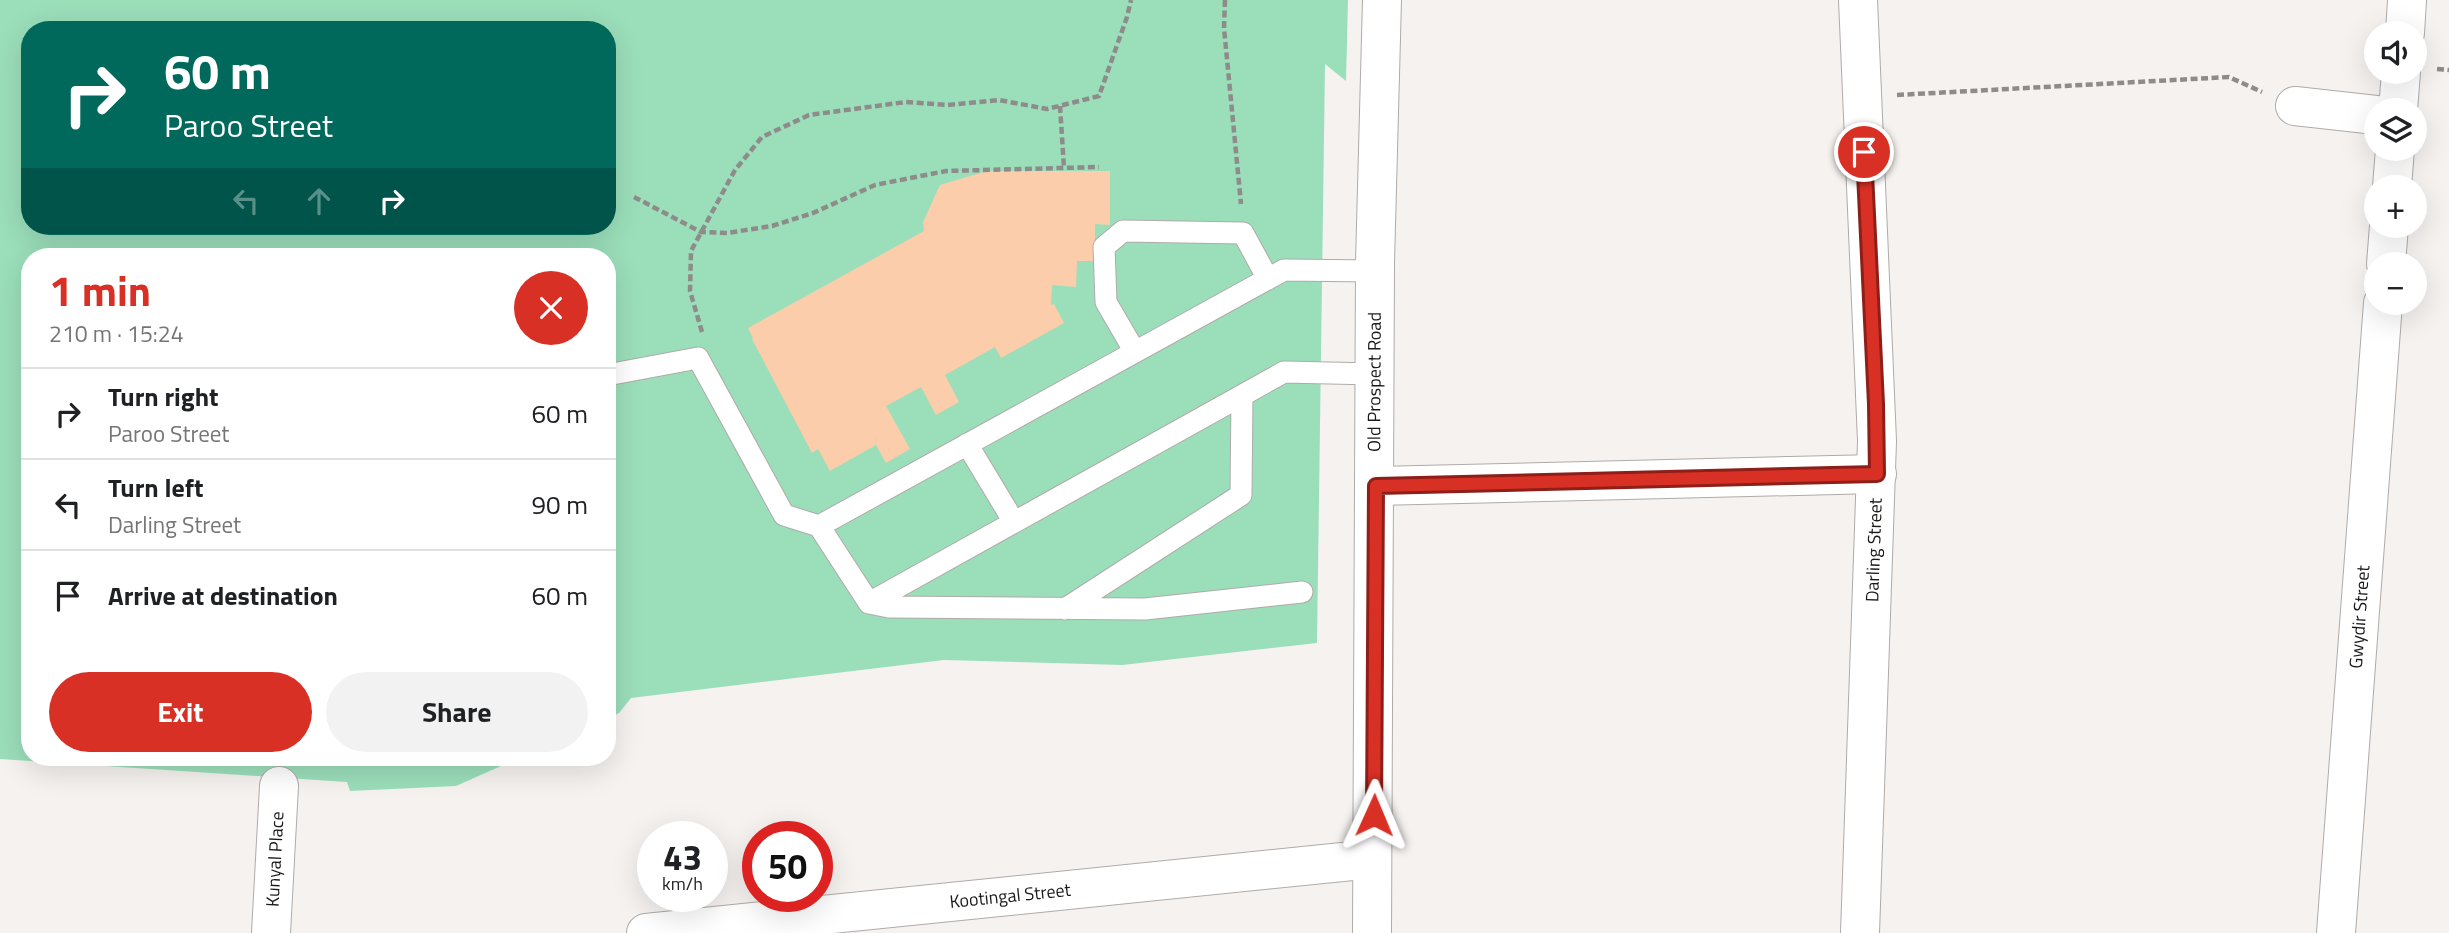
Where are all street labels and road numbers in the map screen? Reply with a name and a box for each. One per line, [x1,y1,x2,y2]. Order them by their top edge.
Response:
street label: Old Prospect Road [1360,312,1388,452]
street label: Darling Street [1858,497,1889,603]
street label: Gwydir Street [2342,564,2376,669]
street label: Kunyal Place [258,811,291,908]
street label: Kootingal Street [948,876,1073,915]

